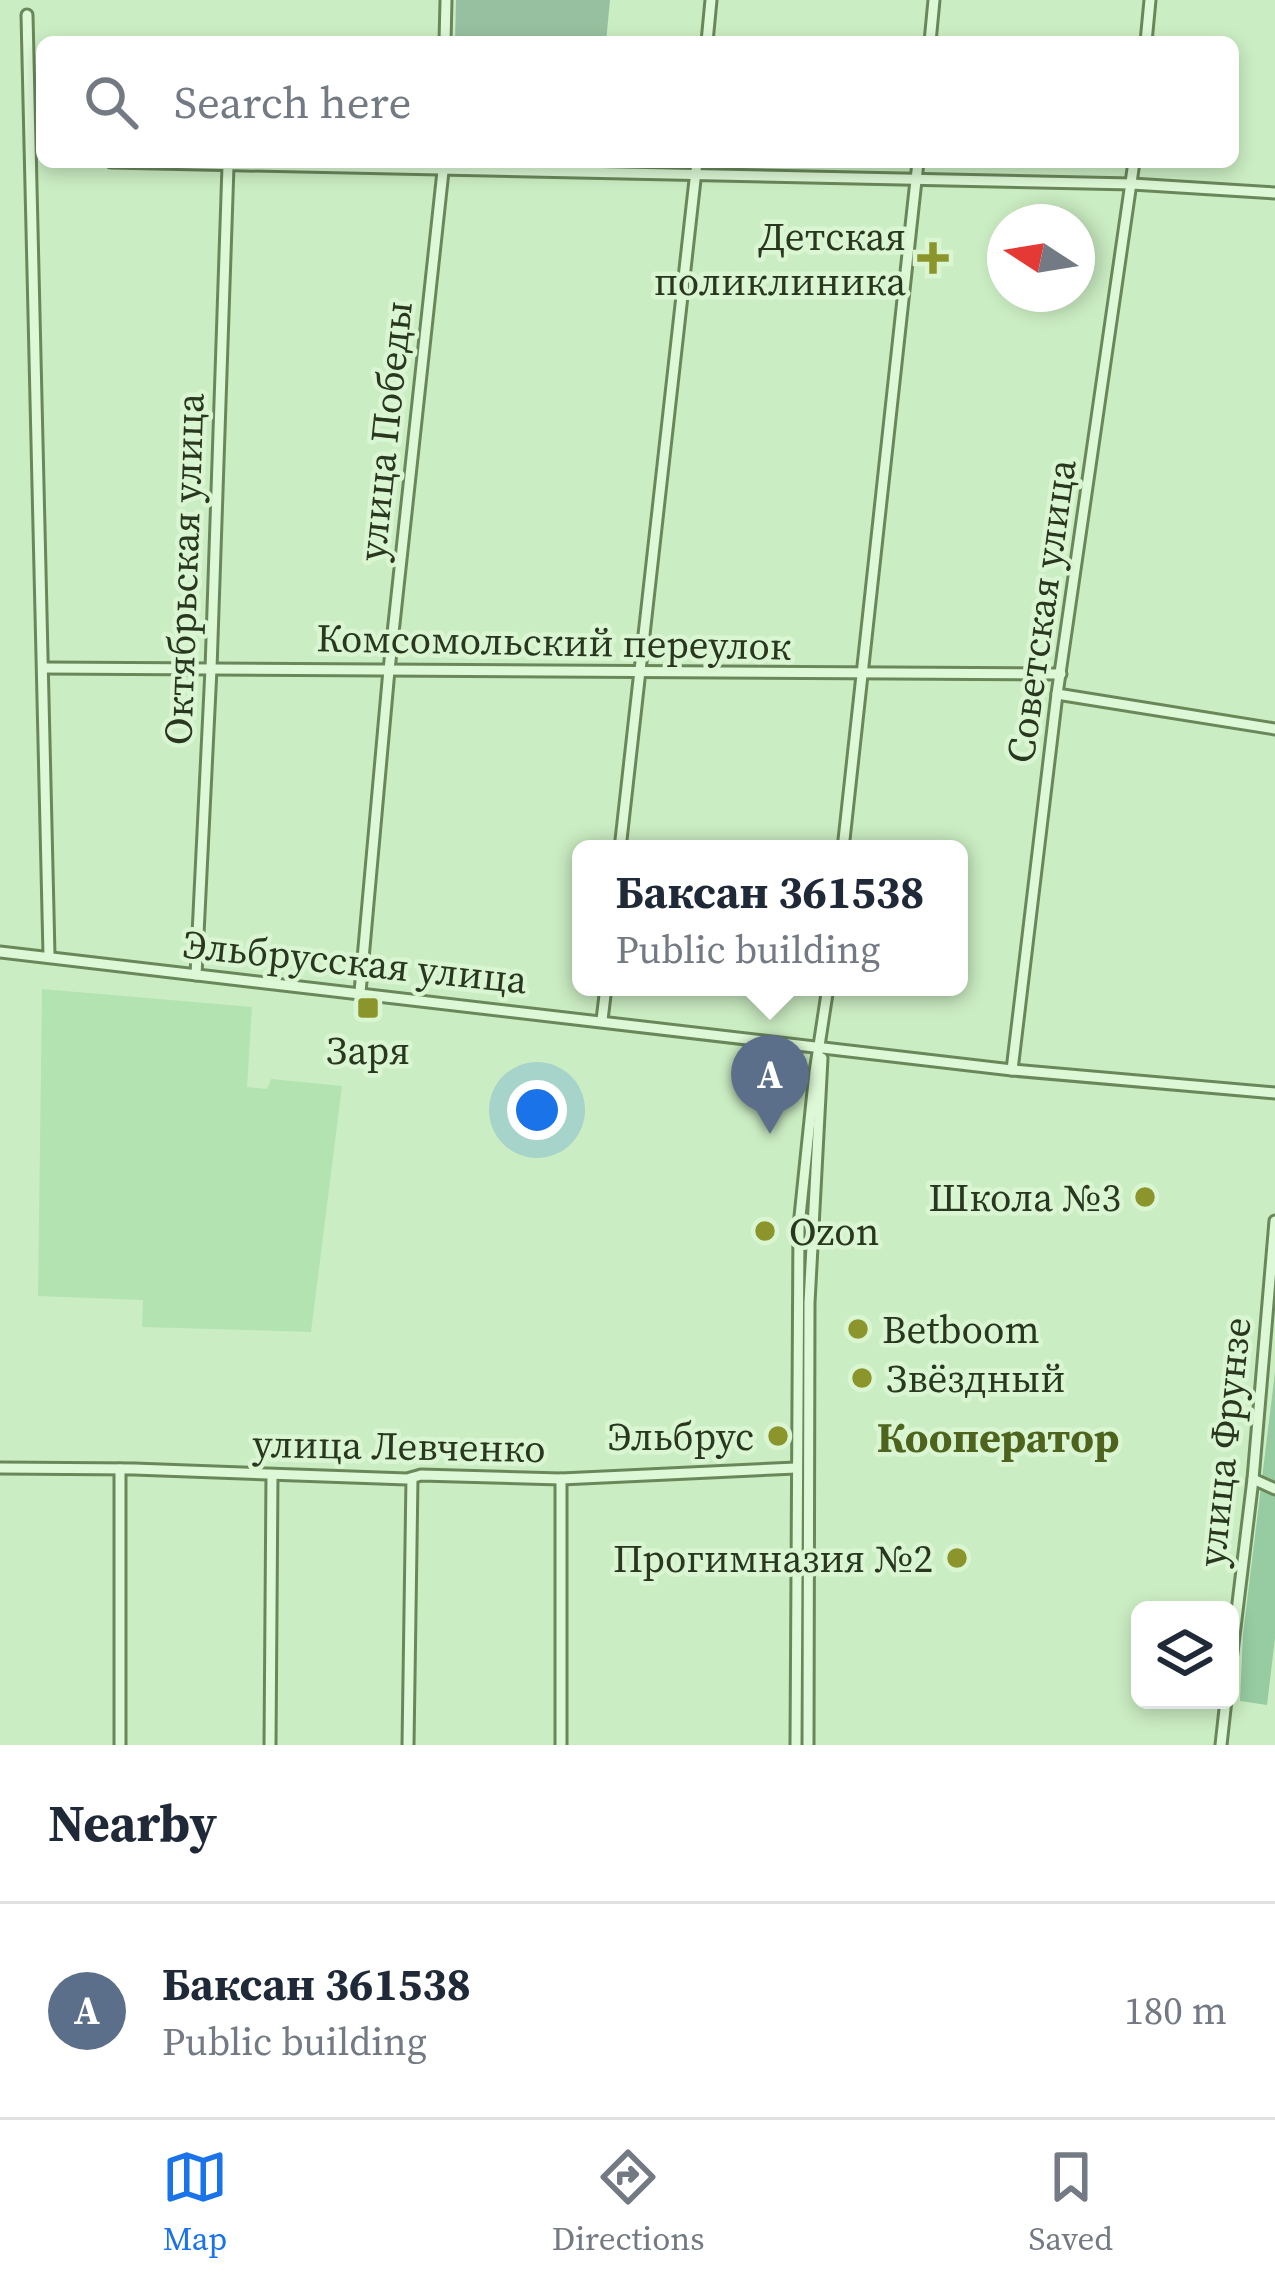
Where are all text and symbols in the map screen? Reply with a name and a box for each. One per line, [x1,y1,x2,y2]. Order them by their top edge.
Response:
search box [36,36,1239,168]
icon: search [78,69,144,135]
text: Search here [174,71,411,133]
north arrow [987,204,1095,312]
place label: Детская поликлиника [654,210,906,308]
marker: Детская поликлиника [917,242,949,274]
street label: улица Победы [345,298,425,564]
street label: Октябрьская улица [151,392,217,746]
street label: Советская улица [993,456,1089,766]
street label: Комсомольский переулок [316,611,792,673]
popup [572,840,968,996]
text: Баксан 361538 [616,861,924,923]
street label: Эльбрусская улица [180,918,530,1006]
text: Public building [616,923,880,976]
marker: Заря [355,995,381,1021]
place label: Заря [326,1024,410,1077]
pin: A [731,1035,809,1134]
your location [507,1080,567,1140]
place label: Школа №3 [929,1171,1121,1224]
marker: Школа №3 [1132,1184,1158,1210]
place label: Ozon [789,1205,879,1258]
marker: Ozon [752,1218,778,1244]
place label: Betboom [882,1303,1040,1356]
street label: улица Фрунзе [1185,1315,1263,1569]
marker: Betboom [845,1316,871,1342]
place label: Звёздный [886,1352,1065,1405]
marker: Звёздный [849,1365,875,1391]
district label: Кооператор [877,1408,1119,1466]
place label: Эльбрус [608,1410,754,1463]
street label: улица Левченко [252,1417,546,1475]
marker: Эльбрус [765,1423,791,1449]
place label: Прогимназия №2 [613,1532,933,1585]
marker: Прогимназия №2 [944,1545,970,1571]
map controls [1131,1601,1239,1709]
button: layers [1131,1601,1239,1709]
text: Nearby [48,1788,217,1858]
text: Баксан 361538 [162,1953,471,2015]
text: A [74,1984,100,2037]
text: 180 m [1124,1984,1227,2037]
text: Public building [162,2015,427,2068]
tab: Map [162,2144,228,2261]
tab: Directions [552,2144,705,2261]
tab: Saved [1028,2144,1113,2261]

